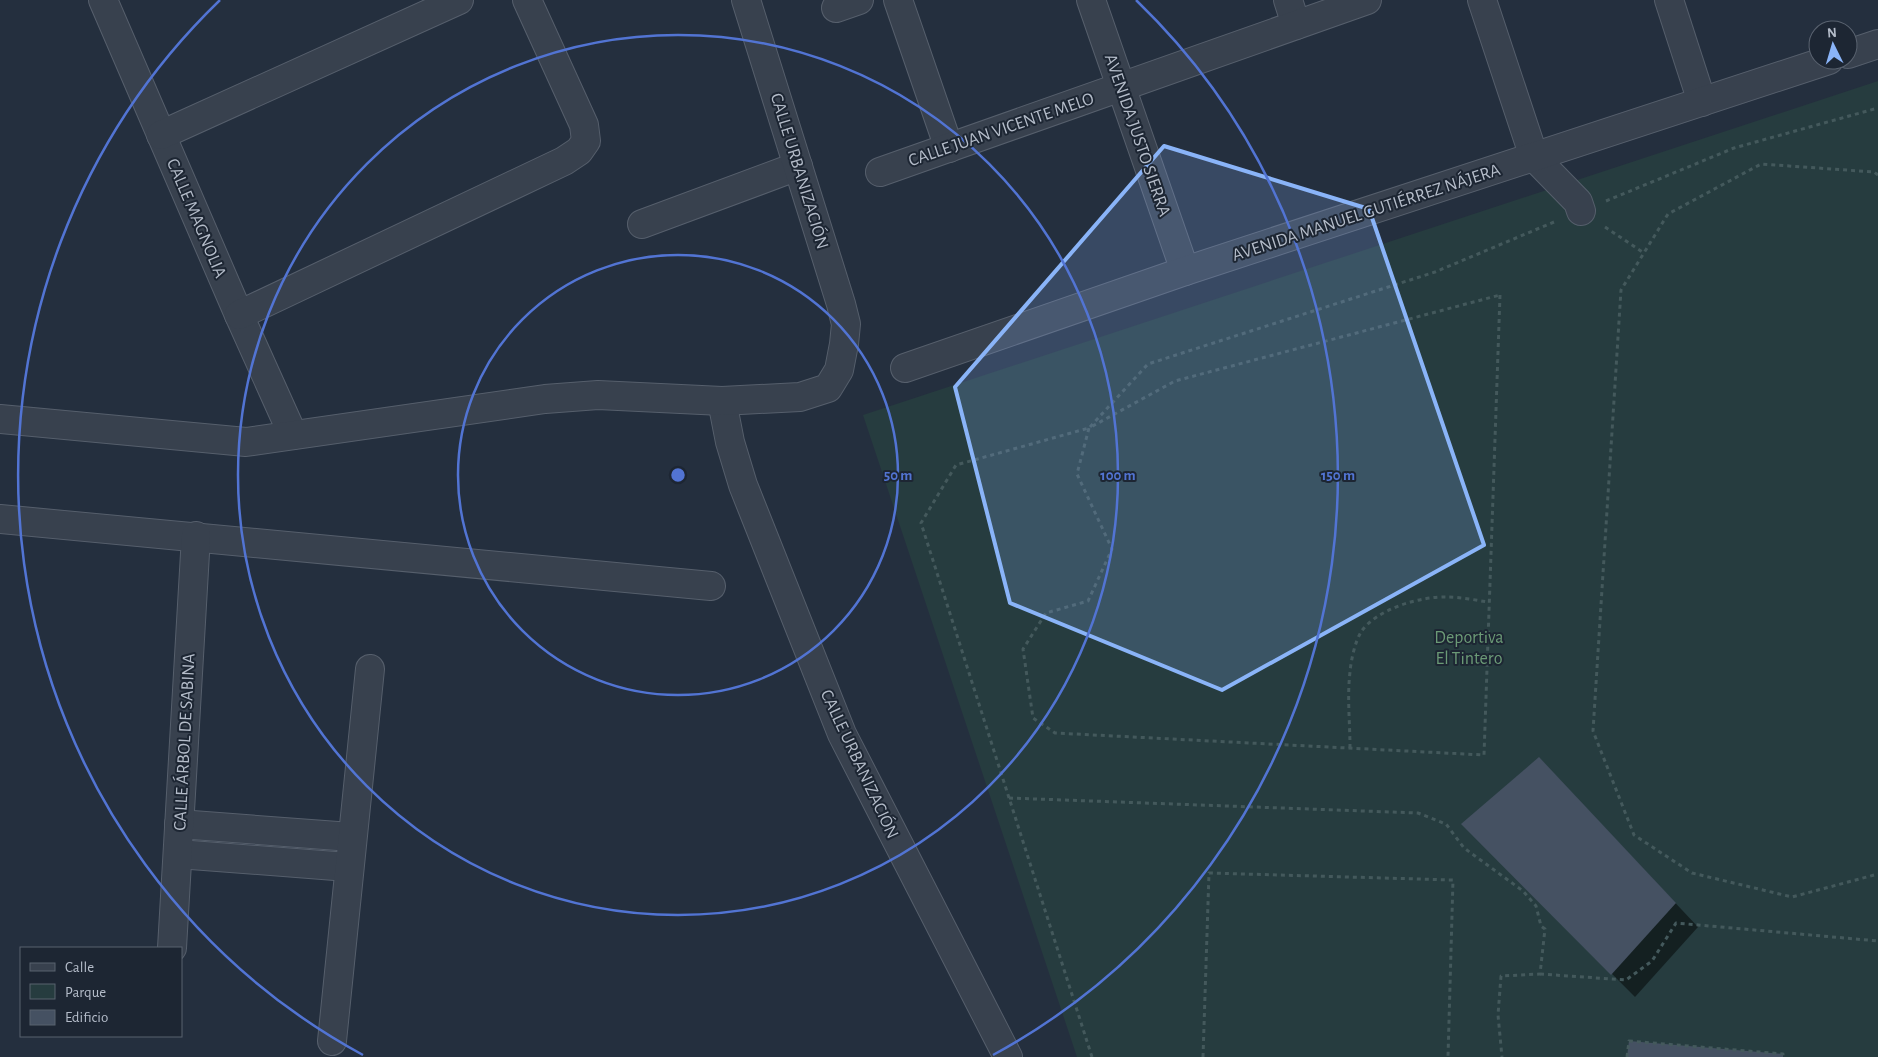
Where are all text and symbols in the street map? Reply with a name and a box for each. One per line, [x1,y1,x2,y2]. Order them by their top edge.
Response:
north arrow [1808,20,1858,70]
text: N [1826,26,1837,40]
street label: AVENIDA JUSTO SIERRA [1101,52,1174,219]
street label: CALLE URBANIZACIÓN [767,90,834,251]
street label: CALLE JUAN VICENTE MELO [906,90,1096,170]
street label: CALLE MAGNOLIA [163,156,230,281]
street label: AVENIDA MANUEL GUTIÉRREZ NÁJERA [1229,158,1503,265]
centre of rings [669,466,687,484]
text: 50 m [884,468,912,483]
text: 100 m [1100,468,1136,483]
text: 150 m [1321,468,1355,483]
park label: Deportiva El Tintero [1434,629,1504,668]
street label: CALLE ÁRBOL DE SABINA [168,652,199,831]
street label: CALLE URBANIZACIÓN [817,686,904,842]
legend [20,947,182,1037]
text: Calle [65,960,94,975]
text: Parque [65,985,106,1000]
text: Edificio [65,1010,108,1025]

